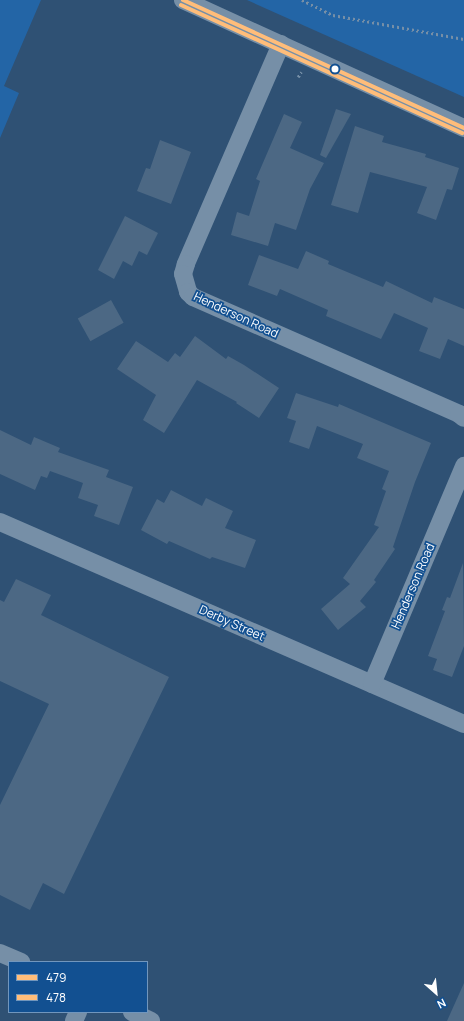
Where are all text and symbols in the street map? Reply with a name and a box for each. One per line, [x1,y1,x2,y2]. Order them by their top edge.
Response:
unlabelled marker [330,64,340,74]
street label: Henderson Road [191,289,281,341]
street label: Henderson Road [388,541,438,631]
street label: Derby Street [197,602,267,644]
legend [8,961,148,1013]
text: 479 [46,969,67,986]
north arrow [416,973,456,1013]
text: 478 [46,989,66,1006]
text: N [435,996,449,1013]

